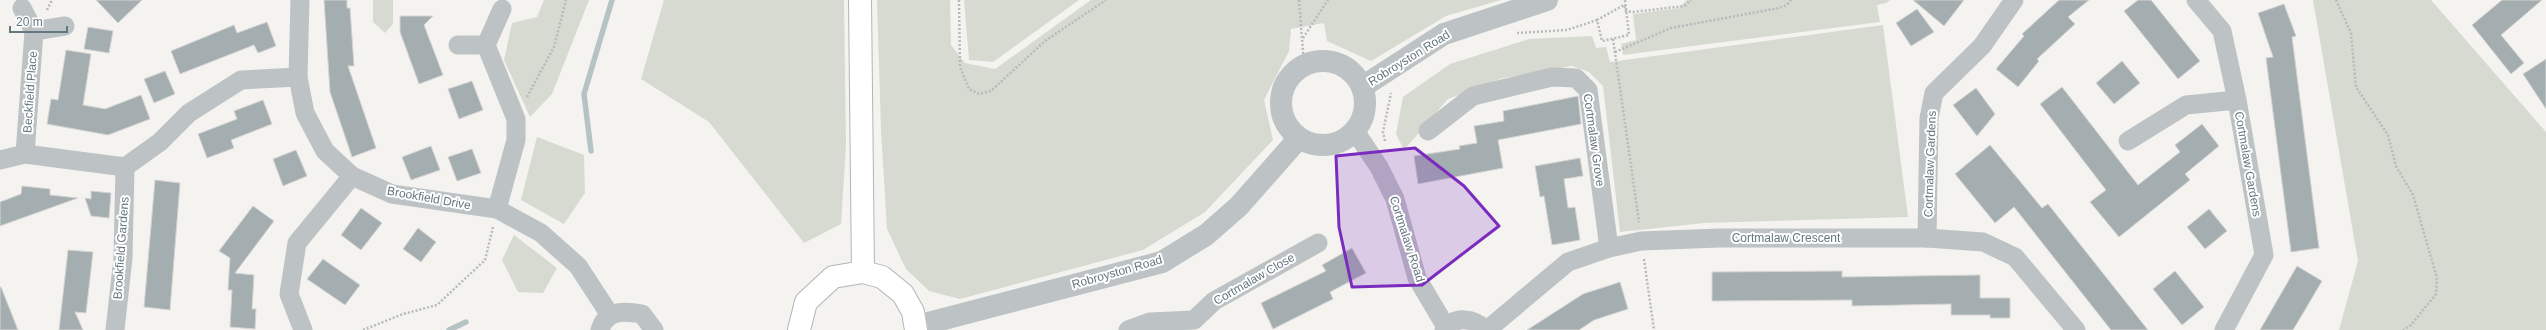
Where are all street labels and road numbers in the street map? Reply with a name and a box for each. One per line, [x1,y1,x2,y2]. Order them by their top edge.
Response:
street label: Robroyston Road [1366,27,1452,89]
street label: Beckfield Place [20,50,40,133]
street label: Cortmalaw Grove [1581,93,1607,188]
street label: Cortmalaw Gardens [1921,110,1939,218]
street label: Cortmalaw Gardens [2232,110,2264,218]
street label: Brookfield Drive [386,184,472,212]
street label: Cortmalaw Road [1387,194,1427,284]
street label: Brookfield Gardens [110,196,132,300]
street label: Cortmalaw Crescent [1732,231,1841,245]
street label: Cortmalaw Close [1211,250,1297,308]
street label: Robroyston Road [1070,252,1164,292]

